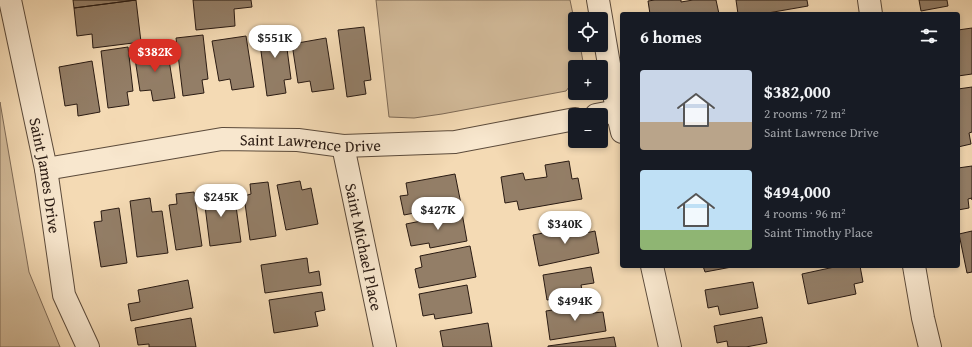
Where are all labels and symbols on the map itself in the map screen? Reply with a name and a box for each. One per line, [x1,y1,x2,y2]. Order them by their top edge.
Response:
pin: $551K [247,25,303,59]
pin: $382K [127,39,183,73]
street label: Saint James Drive [23,115,67,235]
street label: Saint Lawrence Drive [240,127,381,158]
street label: Saint Michael Place [339,181,389,313]
pin: $245K [193,184,249,218]
pin: $427K [410,197,466,231]
pin: $340K [537,211,593,245]
pin: $494K [547,288,603,322]

